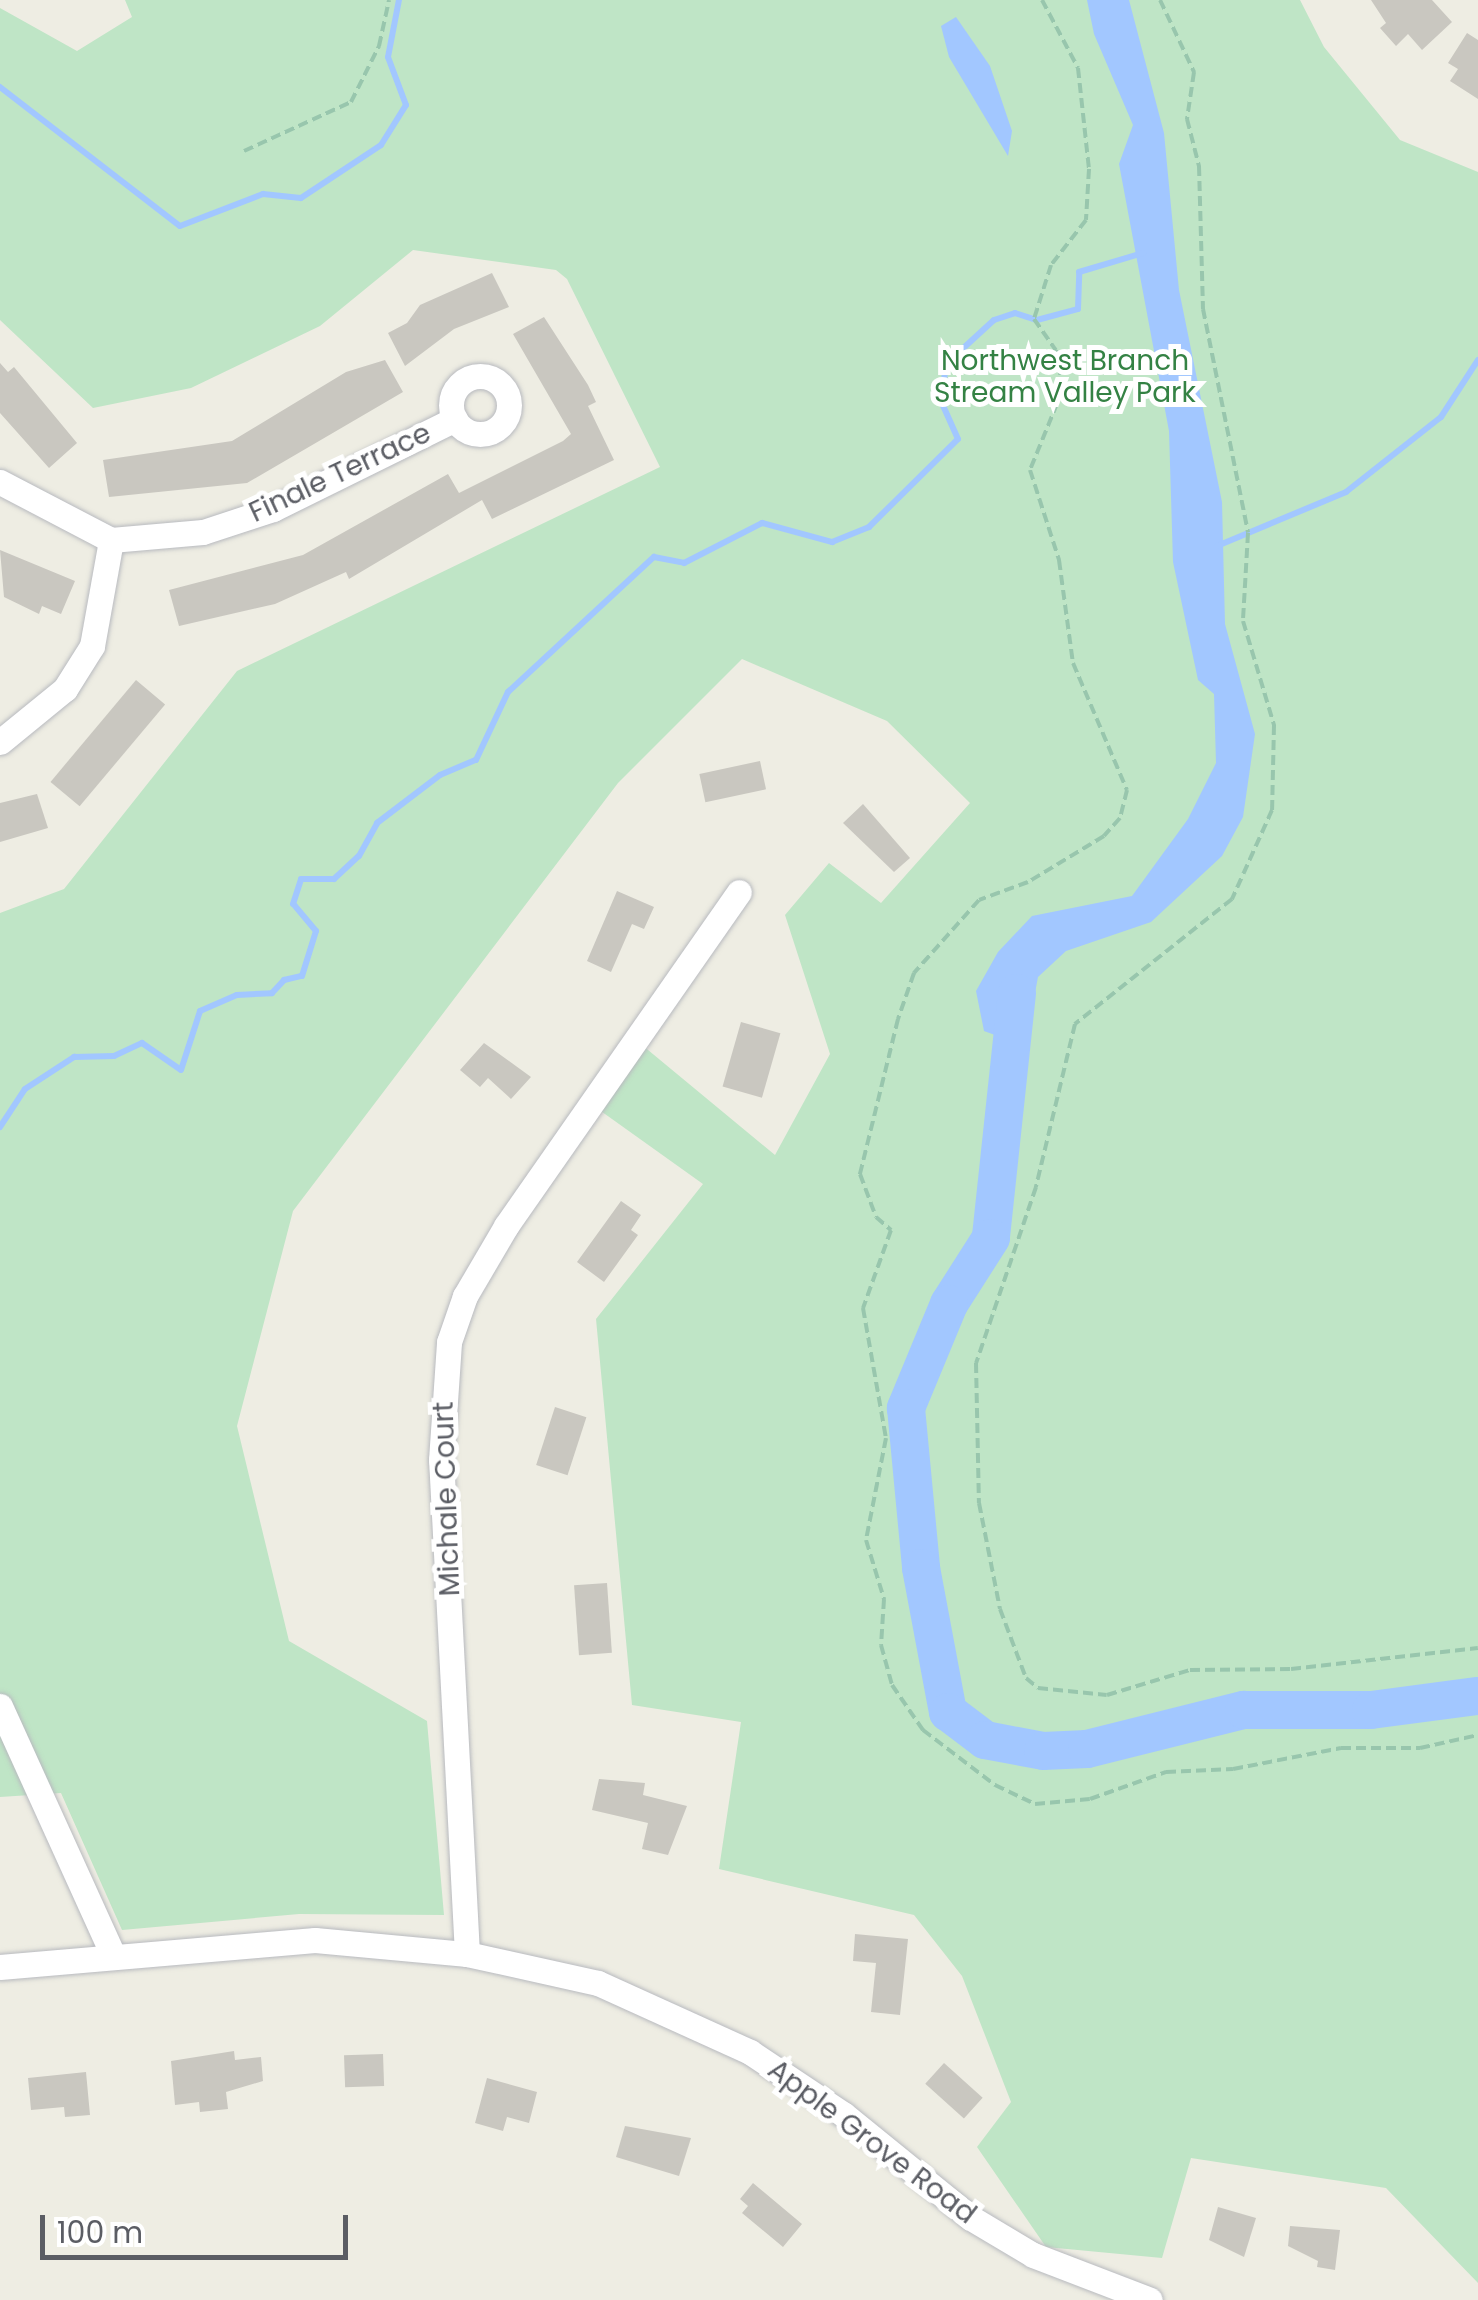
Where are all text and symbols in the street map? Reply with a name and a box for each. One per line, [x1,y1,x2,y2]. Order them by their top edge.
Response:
park label: Northwest Branch Stream Valley Park [934,344,1196,410]
street label: Finale Terrace [244,416,436,530]
street label: Michale Court [427,1401,467,1597]
street label: Apple Grove Road [761,2053,983,2231]
scale bar [45,2195,352,2257]
text: 100 m [57,2211,143,2254]

